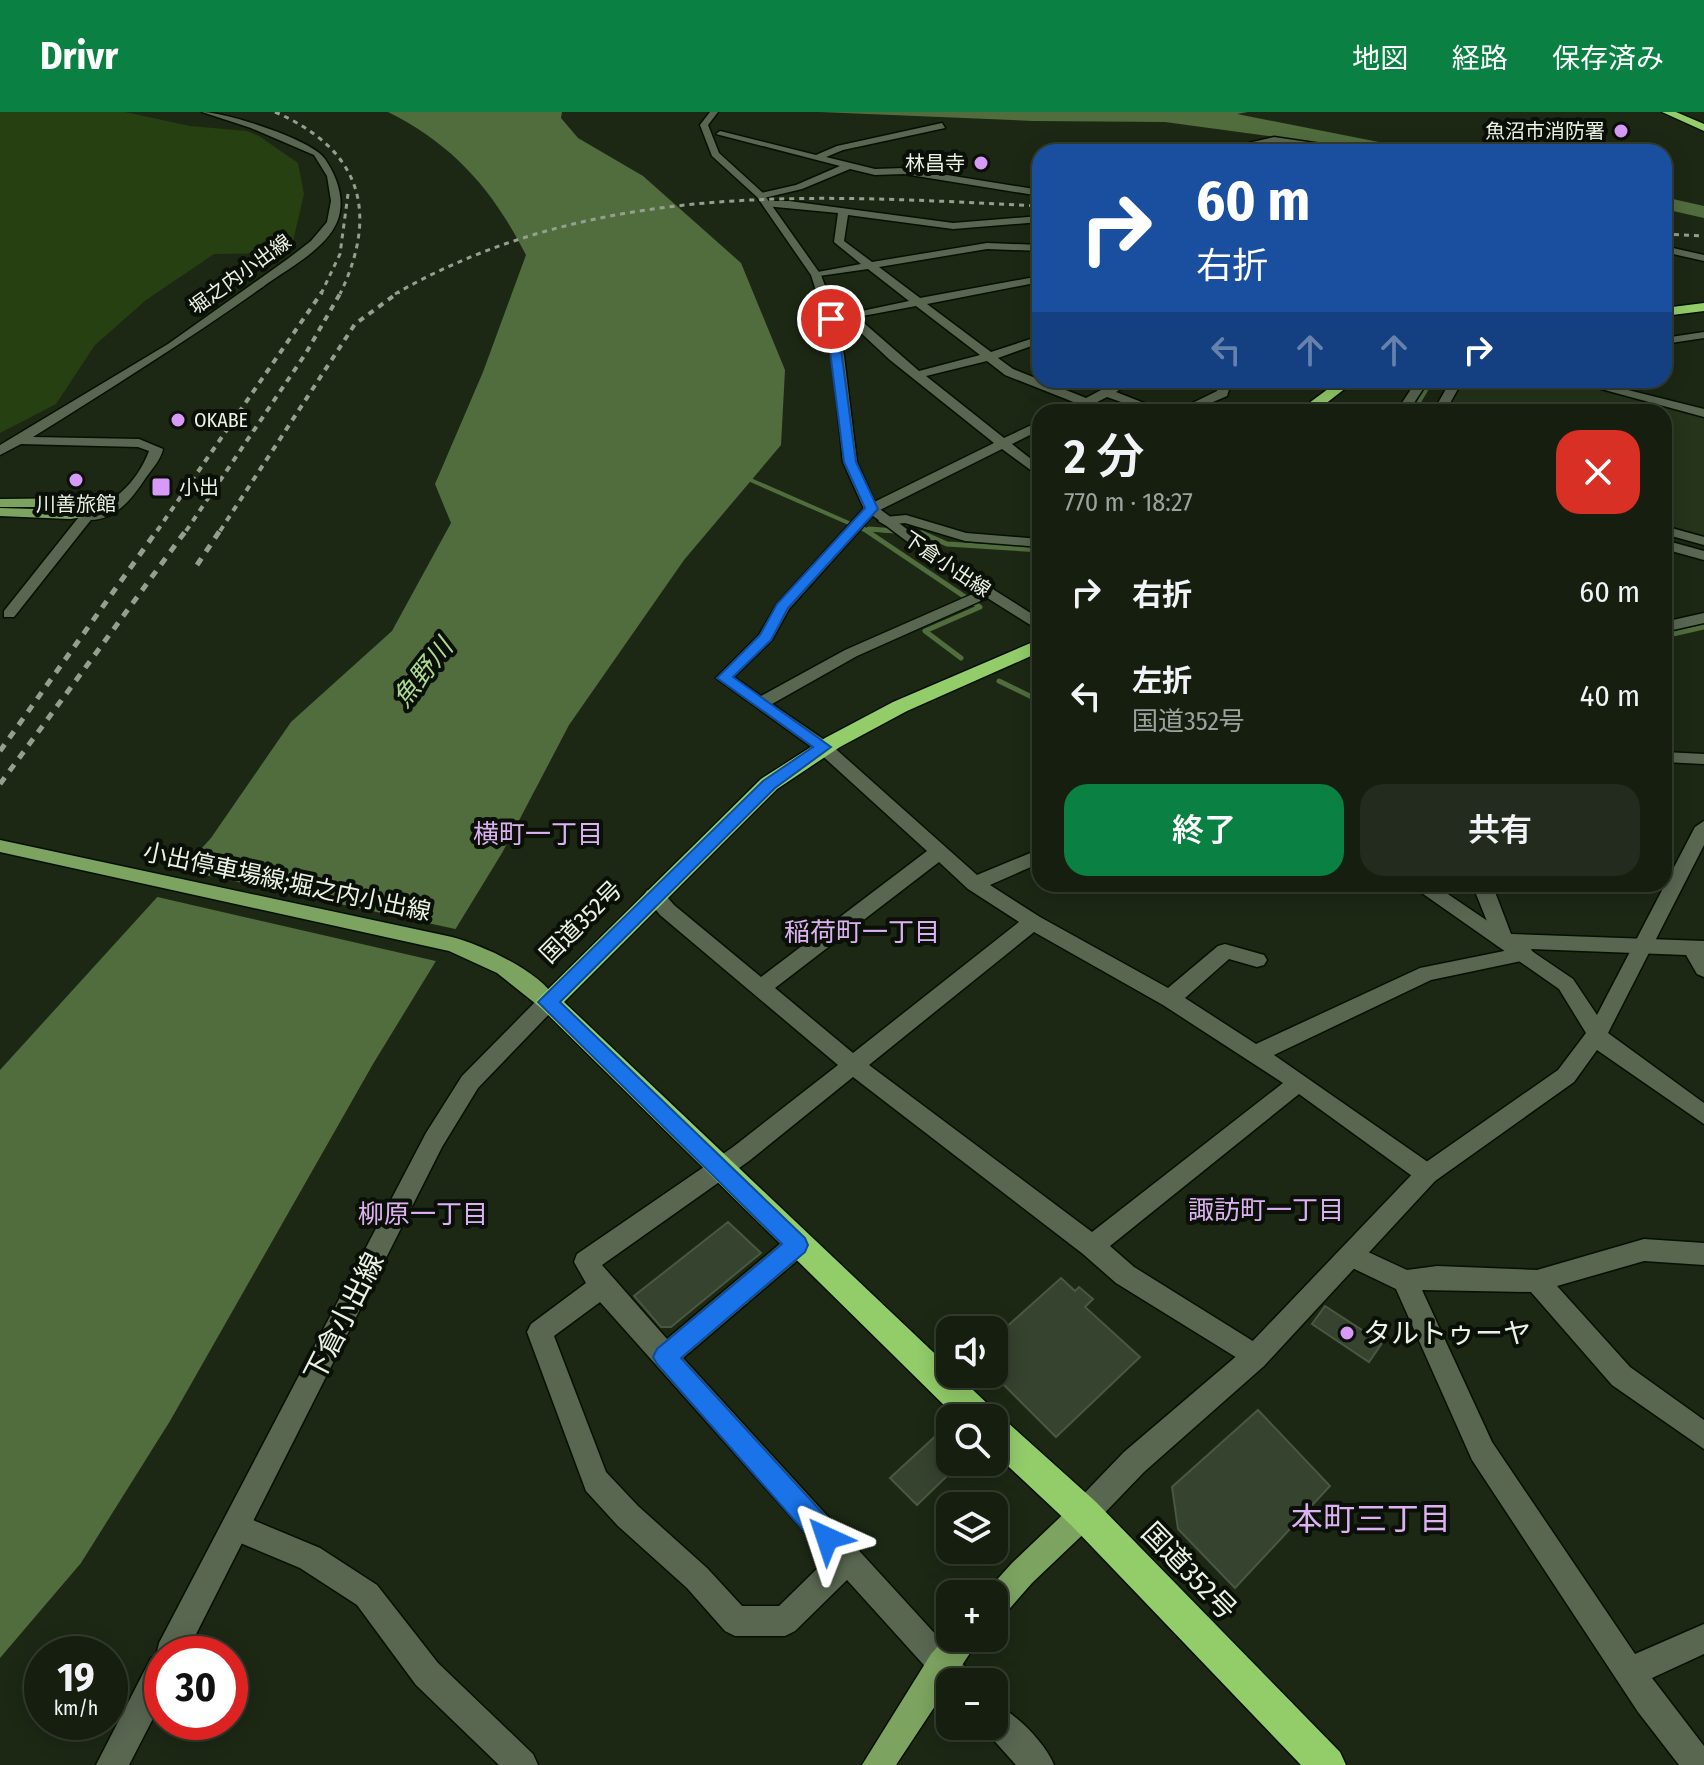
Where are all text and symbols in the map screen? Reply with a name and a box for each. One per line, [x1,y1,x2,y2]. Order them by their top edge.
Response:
text: Drivr [40,33,118,79]
text: 地図 [1352,42,1408,75]
text: 経路 [1452,42,1508,75]
text: 保存済み [1552,42,1664,75]
place label: 魚沼市消防署 [1485,119,1605,143]
marker: 魚沼市消防署 [1612,122,1630,140]
place label: 林昌寺 [905,151,965,175]
marker: 林昌寺 [972,154,990,172]
text: 60 m [1196,168,1310,235]
icon: right [1064,176,1168,280]
street label: 堀之内小出線 [184,229,296,319]
text: 右折 [1196,244,1268,288]
pin [797,285,865,353]
icon: arrive [809,297,853,341]
icon: left [1204,328,1248,372]
icon: ahead [1288,328,1332,372]
icon: ahead [1372,328,1416,372]
icon: right [1456,328,1500,372]
place label: OKABE [194,408,248,432]
marker: OKABE [169,411,187,429]
text: 2 分 [1064,428,1144,486]
button: close [1556,430,1640,514]
marker: 川善旅館 [67,471,85,489]
place label: 小出 [179,475,219,499]
marker: 小出 [150,476,172,498]
text: 770 m · 18:27 [1064,487,1193,518]
place label: 川善旅館 [36,492,116,516]
street label: 下倉小出線 [899,526,995,602]
icon: right [1064,570,1108,614]
text: 60 m [1579,574,1640,610]
text: 右折 [1132,577,1192,613]
water label: 魚野川 [387,630,461,713]
text: 左折 [1132,663,1192,699]
icon: left [1064,674,1108,718]
text: 40 m [1580,678,1640,714]
text: 国道352号 [1132,706,1245,737]
button: 終了 [1064,784,1344,876]
button: 共有 [1360,784,1640,876]
district label: 横町一丁目 [473,819,603,850]
street label: 小出停車場線;堀之内小出線 [141,838,433,926]
street label: 国道352号 [534,875,628,969]
district label: 稲荷町一丁目 [784,917,940,948]
district label: 諏訪町一丁目 [1188,1195,1344,1226]
district label: 柳原一丁目 [358,1199,488,1230]
street label: 下倉小出線 [298,1247,390,1387]
map controls [936,1316,1008,1740]
button: sound [936,1316,1008,1388]
place label: タルトゥーヤ [1363,1317,1531,1350]
marker: タルトゥーヤ [1338,1324,1356,1342]
button: search [936,1404,1008,1476]
button: layers [936,1492,1008,1564]
position arrow [785,1496,869,1580]
district label: 本町三丁目 [1291,1500,1451,1538]
street label: 国道352号 [1135,1516,1243,1626]
button: + [936,1580,1008,1652]
speed limit sign: 30 [144,1636,248,1740]
text: 19 [57,1654,95,1702]
button: − [936,1668,1008,1740]
text: km/h [54,1696,98,1720]

